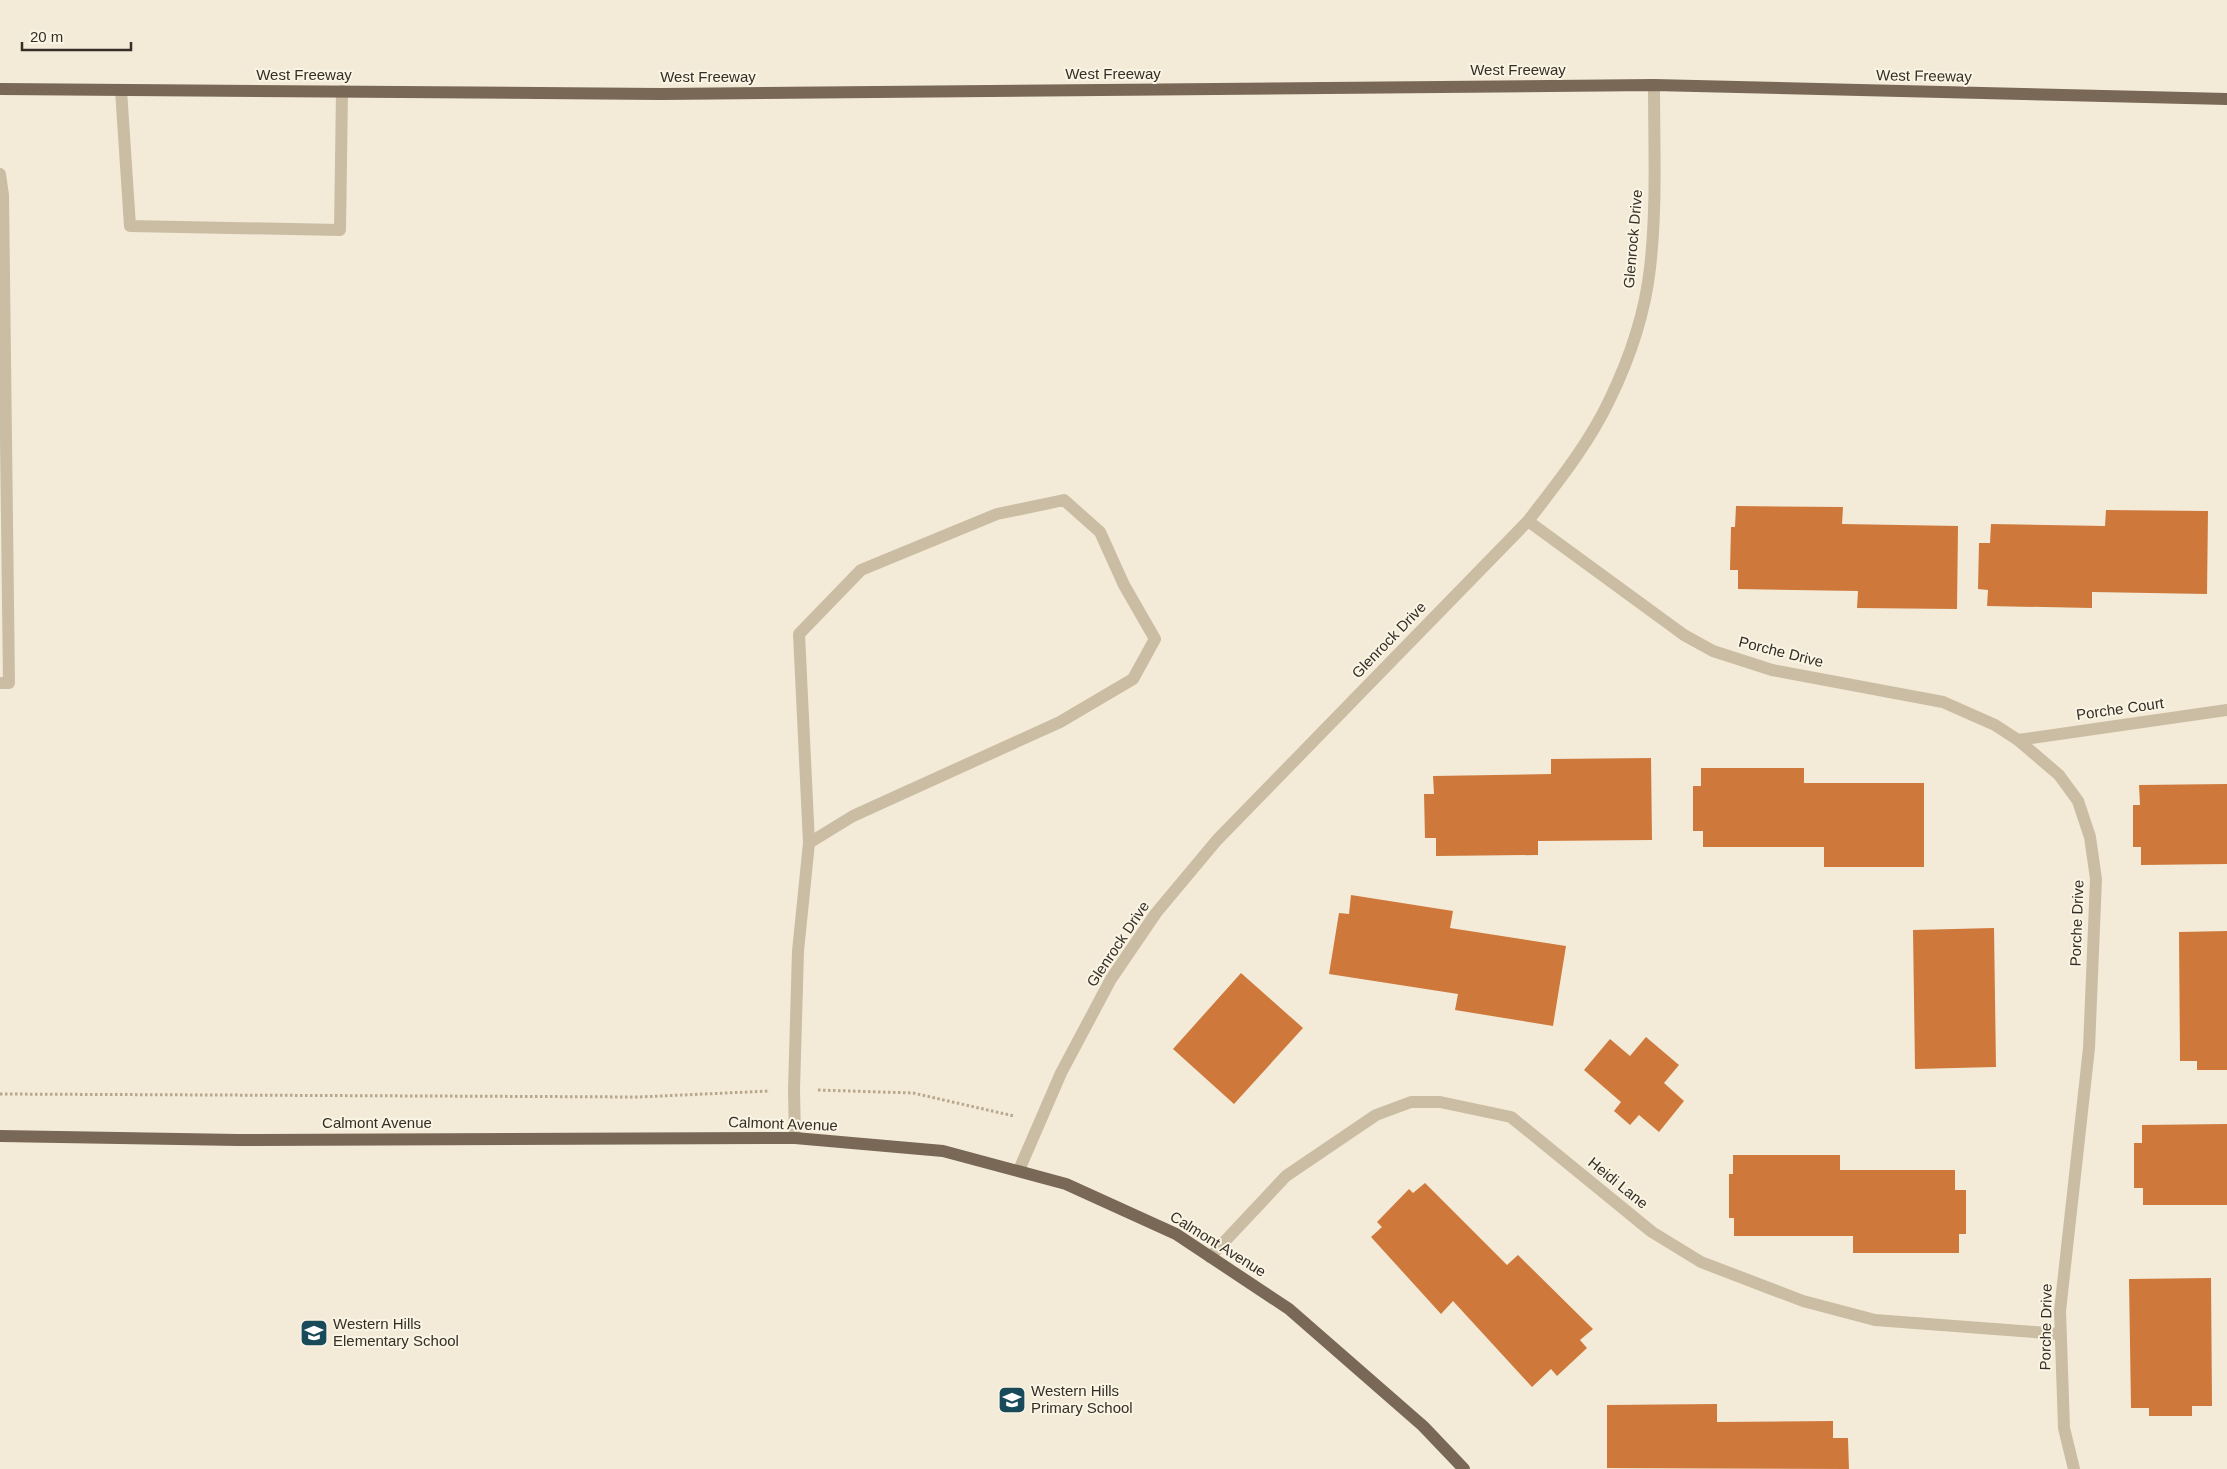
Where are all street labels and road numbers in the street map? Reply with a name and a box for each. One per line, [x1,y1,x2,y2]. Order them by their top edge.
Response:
street label: West Freeway [1470,61,1566,78]
street label: West Freeway [1065,65,1161,82]
street label: West Freeway [256,66,352,83]
street label: West Freeway [1876,66,1972,85]
street label: West Freeway [660,68,756,85]
street label: Glenrock Drive [1620,189,1645,289]
street label: Glenrock Drive [1348,598,1429,681]
street label: Porche Drive [1737,633,1825,670]
street label: Porche Court [2075,694,2166,723]
street label: Porche Drive [2066,879,2087,967]
street label: Glenrock Drive [1083,898,1152,990]
street label: Calmont Avenue [728,1113,838,1134]
street label: Calmont Avenue [322,1114,432,1131]
street label: Heidi Lane [1585,1153,1652,1212]
street label: Calmont Avenue [1167,1207,1269,1280]
street label: Porche Drive [2036,1283,2055,1370]

